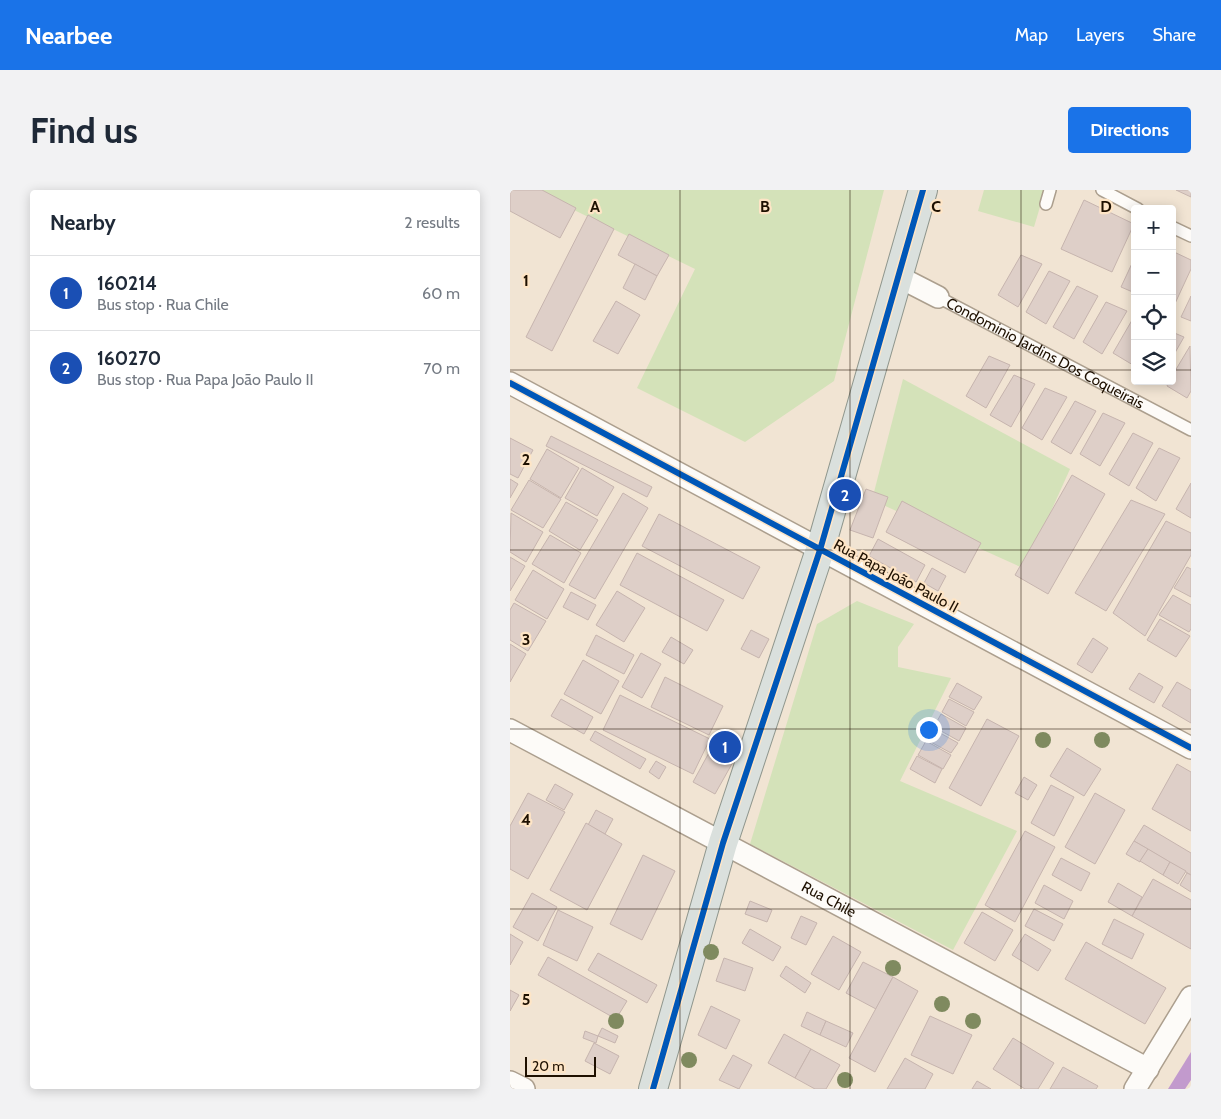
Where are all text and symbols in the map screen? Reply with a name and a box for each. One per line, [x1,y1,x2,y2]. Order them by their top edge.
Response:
text: Nearbee [25,21,112,50]
text: Map [1015,24,1048,46]
text: Layers [1076,24,1125,46]
text: Share [1153,24,1196,46]
button: Directions [1068,107,1191,153]
text: Find us [30,109,138,152]
text: A [590,197,600,216]
text: B [760,197,770,216]
text: C [931,197,941,216]
text: D [1100,197,1112,216]
map controls [1131,205,1176,385]
button: + [1131,205,1176,250]
text: Nearby [50,210,116,235]
text: 2 results [404,213,460,232]
button: − [1131,250,1176,295]
text: 1 [523,271,529,290]
text: 160214 [97,272,157,295]
text: 1 [63,284,69,303]
text: 60 m [422,284,460,303]
street label: Condominio Jardins Dos Coqueirais [943,294,1147,413]
text: Bus stop · Rua Chile [97,295,229,314]
button: locate [1131,295,1176,340]
button: layers [1131,340,1176,385]
text: 160270 [97,347,161,370]
text: 2 [62,359,70,378]
text: 70 m [423,359,460,378]
text: Bus stop · Rua Papa João Paulo II [97,370,314,389]
text: 2 [522,450,530,469]
pin: 2 [829,476,861,514]
street label: Rua Papa João Paulo II [831,536,961,616]
text: 3 [522,630,530,649]
your location [916,717,942,743]
pin: 1 [709,728,741,766]
text: 4 [521,810,531,829]
street label: Rua Chile [798,878,859,921]
text: 5 [522,990,530,1009]
scale bar [525,1054,596,1077]
text: 20 m [532,1057,565,1075]

